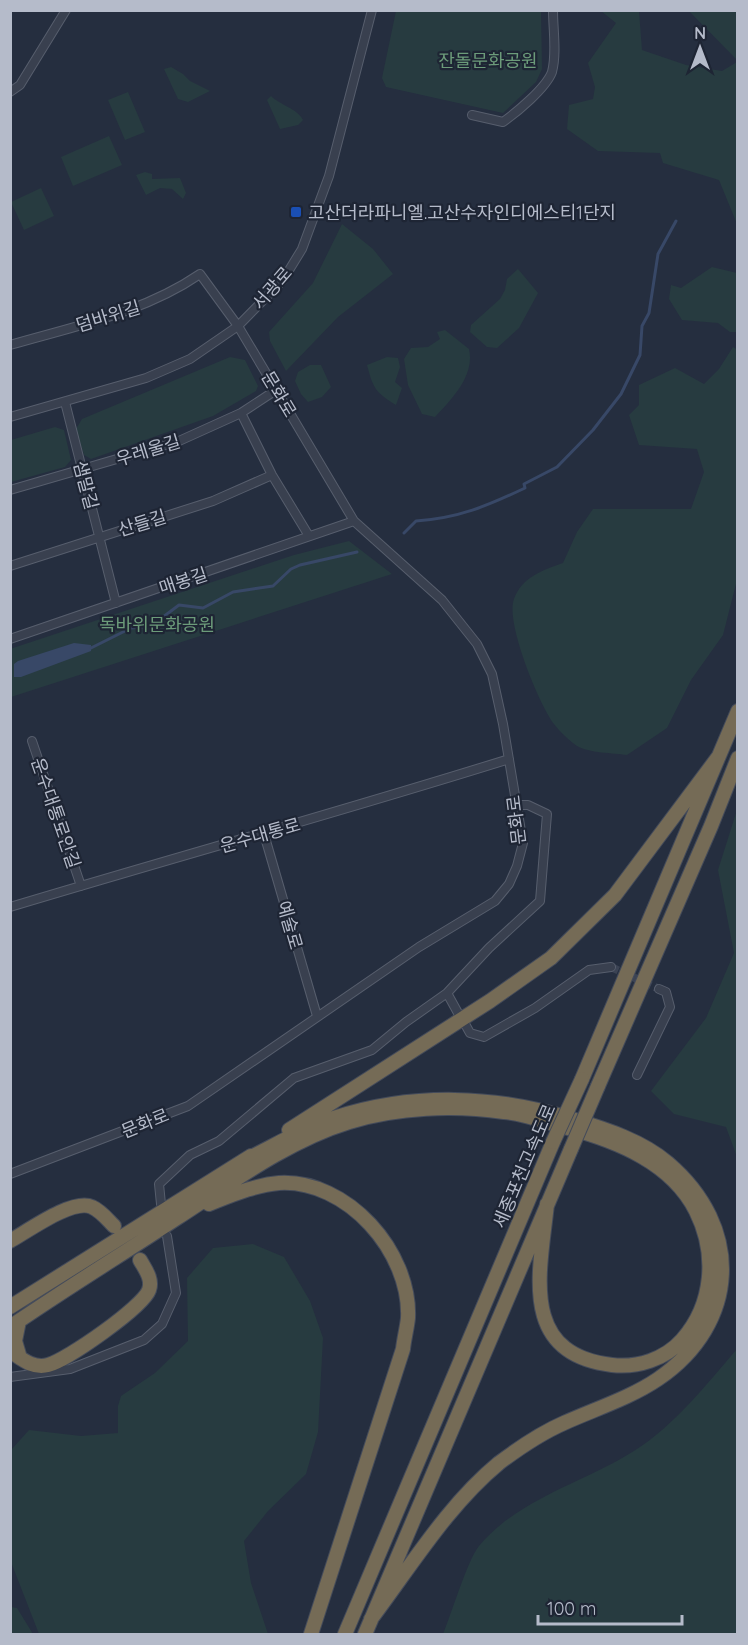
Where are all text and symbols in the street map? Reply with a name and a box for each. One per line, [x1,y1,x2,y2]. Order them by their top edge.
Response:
north arrow [670,18,730,78]
text: N [694,23,706,43]
park label: 잔돌문화공원 [438,49,538,72]
place label: 고산더라파니엘.고산수자인디에스티1단지 [308,201,616,224]
marker: 고산더라파니엘.고산수자인디에스티1단지 [289,205,303,219]
street label: 서광로 [247,262,297,314]
street label: 덤바위길 [73,295,143,337]
street label: 문화로 [256,367,302,421]
street label: 우레울길 [113,429,183,471]
street label: 샘말길 [68,458,104,512]
street label: 산들길 [115,505,169,541]
street label: 매봉길 [156,562,210,600]
park label: 독바위문화공원 [99,613,215,636]
street label: 운수대통로안길 [26,754,86,872]
street label: 문화로 [502,794,530,846]
street label: 운수대통로 [217,813,303,857]
street label: 예술로 [272,898,308,952]
street label: 세종포천고속도로 [488,1101,560,1231]
street label: 문화로 [118,1103,172,1143]
scale bar [538,1588,682,1626]
text: 100 m [547,1597,596,1620]

